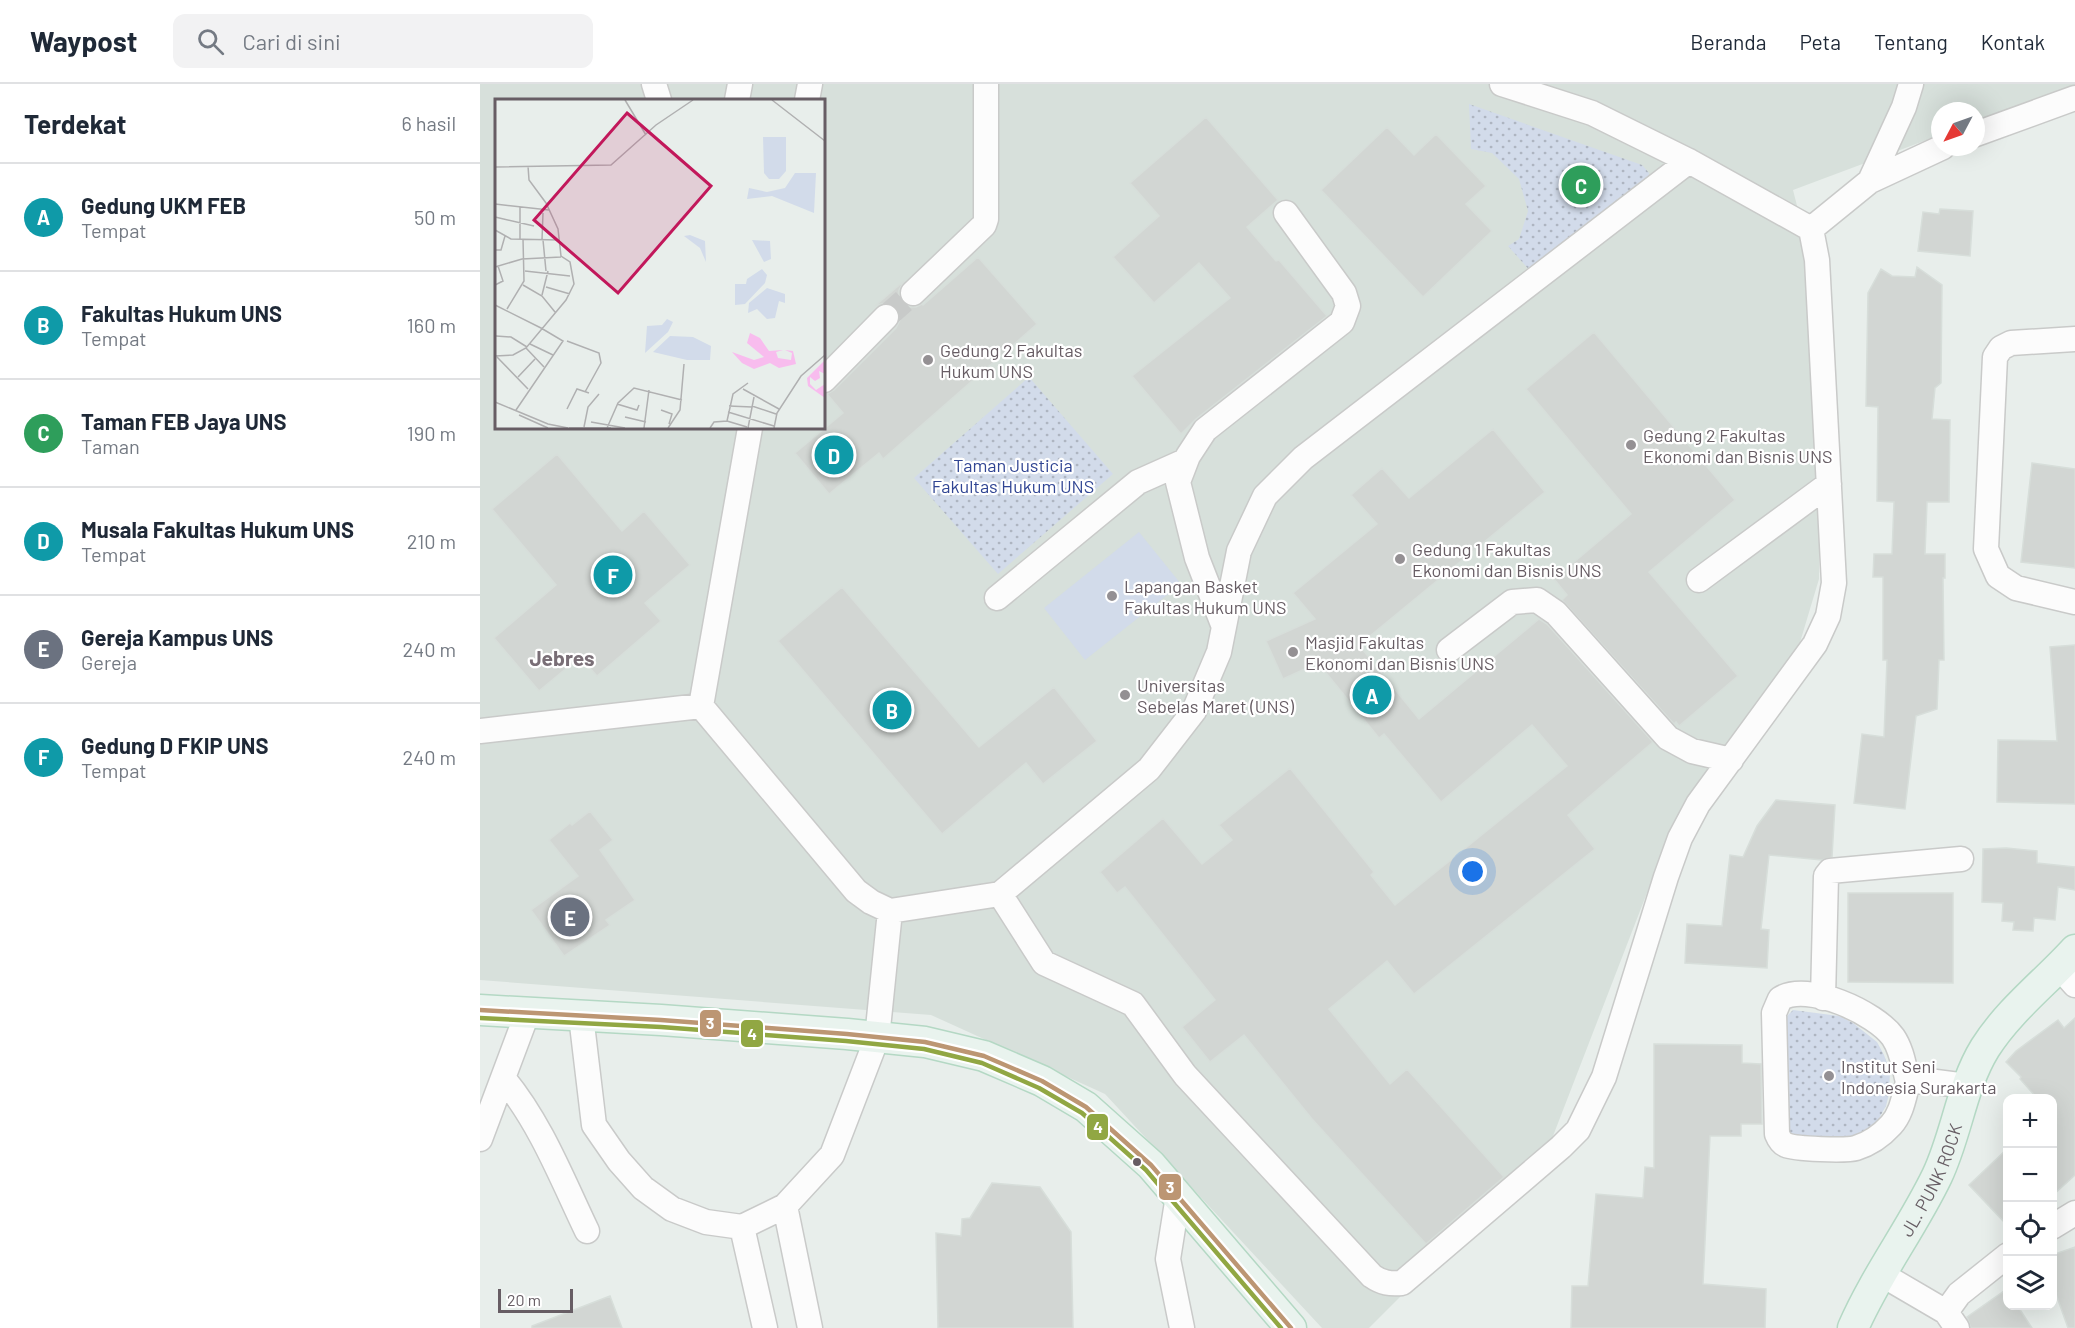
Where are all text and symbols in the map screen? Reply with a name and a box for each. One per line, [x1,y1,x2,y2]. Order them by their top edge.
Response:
search box [173,14,593,68]
text: Waypost [30,24,137,58]
icon: search [194,25,227,58]
text: Cari di sini [242,28,341,54]
text: Beranda [1690,29,1766,54]
text: Peta [1799,29,1841,54]
text: Tentang [1874,29,1948,54]
text: Kontak [1981,29,2045,54]
inset map [495,99,825,429]
north arrow [1931,102,1985,156]
text: Terdekat [24,108,126,139]
text: 6 hasil [401,111,456,135]
pin: C [1562,162,1600,208]
text: Gedung UKM FEB [81,192,246,218]
text: A [37,205,50,229]
text: 50 m [414,205,456,229]
text: Tempat [81,218,147,242]
text: Fakultas Hukum UNS [81,300,282,326]
text: B [37,313,50,337]
text: 160 m [407,313,456,337]
text: Tempat [81,326,147,350]
place label: Gedung 2 Fakultas Hukum UNS [940,339,1082,382]
marker: Gedung 2 Fakultas Hukum UNS [921,353,935,367]
text: Taman FEB Jaya UNS [81,408,287,434]
text: C [37,421,50,445]
text: 190 m [407,421,456,445]
place label: Gedung 2 Fakultas Ekonomi dan Bisnis UNS [1643,424,1833,467]
pin: D [814,432,854,478]
text: Taman [81,434,140,458]
marker: Gedung 2 Fakultas Ekonomi dan Bisnis UNS [1624,438,1638,452]
park label: Taman Justicia Fakultas Hukum UNS [932,454,1094,497]
text: Musala Fakultas Hukum UNS [81,516,354,542]
text: D [37,529,50,553]
text: 210 m [407,529,456,553]
place label: Gedung 1 Fakultas Ekonomi dan Bisnis UNS [1412,538,1602,581]
text: Tempat [81,542,147,566]
pin: F [594,552,632,598]
marker: Gedung 1 Fakultas Ekonomi dan Bisnis UNS [1393,552,1407,566]
place label: Lapangan Basket Fakultas Hukum UNS [1124,575,1287,618]
marker: Lapangan Basket Fakultas Hukum UNS [1105,589,1119,603]
text: Gereja Kampus UNS [81,624,273,650]
place label: Masjid Fakultas Ekonomi dan Bisnis UNS [1305,631,1495,674]
text: E [38,637,49,661]
text: 240 m [402,637,456,661]
district label: Jebres [529,645,595,670]
marker: Masjid Fakultas Ekonomi dan Bisnis UNS [1286,645,1300,659]
text: Gereja [81,650,137,674]
pin: A [1352,672,1392,718]
place label: Universitas Sebelas Maret (UNS) [1137,674,1294,717]
pin: B [872,688,912,732]
marker: Universitas Sebelas Maret (UNS) [1118,688,1132,702]
text: Gedung D FKIP UNS [81,732,269,758]
text: F [38,745,49,769]
text: 240 m [402,745,456,769]
text: Tempat [81,758,147,782]
your location [1458,857,1487,886]
pin: E [550,894,590,940]
line badge: 3 [699,1009,722,1038]
text: 3 [706,1013,714,1032]
line badge: 4 [740,1019,764,1048]
text: 4 [747,1024,757,1043]
place label: Institut Seni Indonesia Surakarta [1841,1055,1996,1098]
marker: Institut Seni Indonesia Surakarta [1822,1069,1836,1083]
map controls [2003,1094,2057,1310]
button: + [2003,1094,2057,1148]
line badge: 4 [1086,1113,1109,1141]
text: 4 [1093,1117,1103,1136]
street label: JL. PUNK ROCK [1895,1121,1966,1240]
button: − [2003,1148,2057,1202]
unlabelled marker [1131,1156,1143,1168]
line badge: 3 [1158,1173,1182,1201]
text: 3 [1166,1177,1174,1196]
button: locate [2003,1202,2057,1256]
button: layers [2003,1256,2057,1310]
scale bar [498,1286,573,1314]
text: 20 m [507,1290,541,1309]

